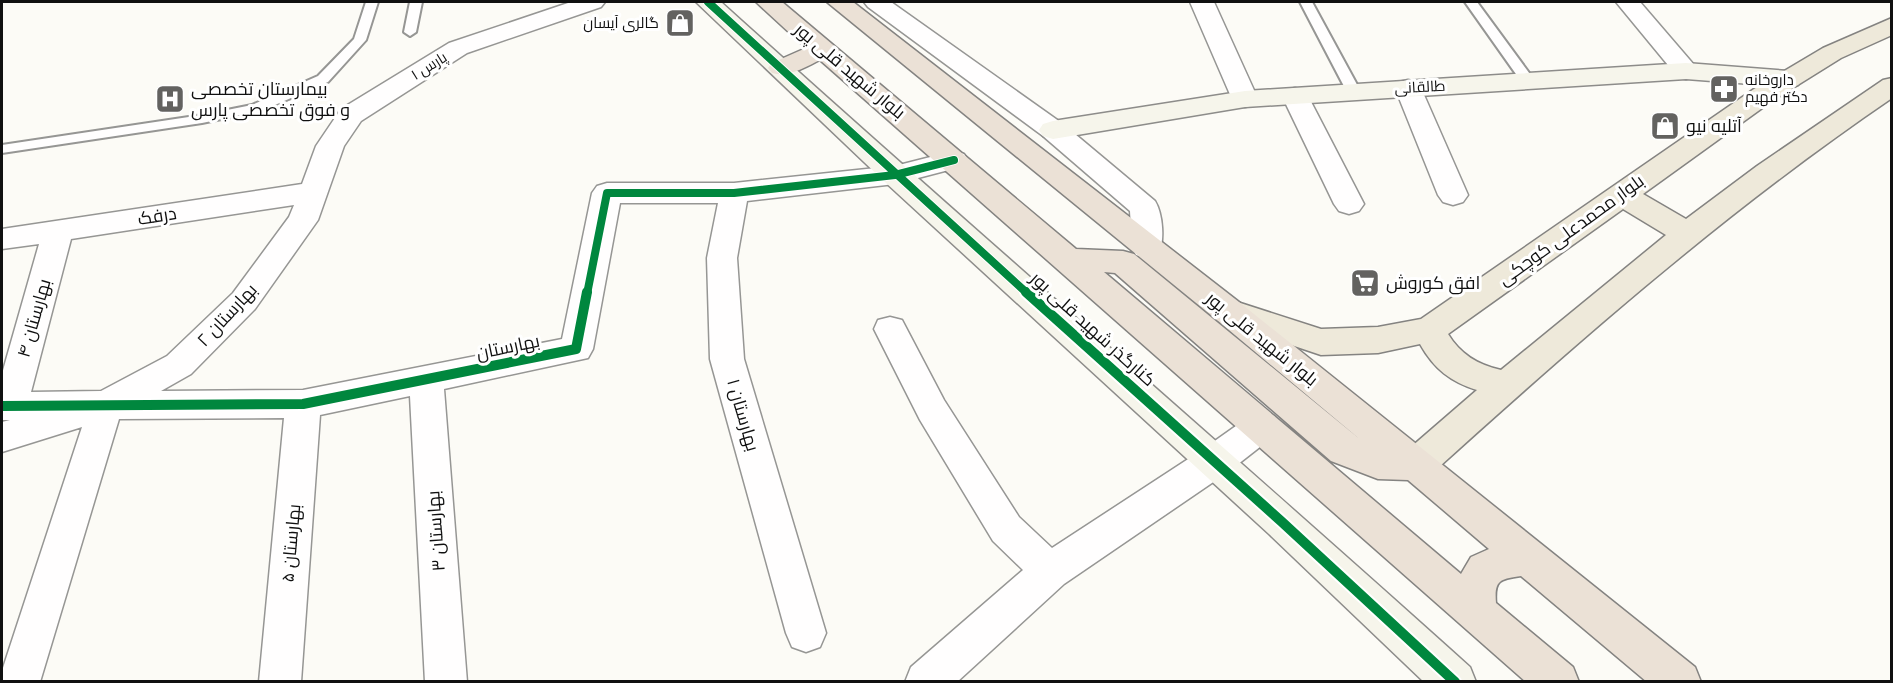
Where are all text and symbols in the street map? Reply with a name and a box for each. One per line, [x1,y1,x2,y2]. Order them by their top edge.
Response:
shop icon: گالری آیسان [664,7,696,39]
place label: گالری آیسان [583,15,659,33]
street label: بلوار شهید قلی پور [789,18,909,124]
street label: پارس ۱ [408,49,451,85]
place label: داروخانه دکتر فهیم [1745,72,1808,107]
pharmacy icon: داروخانه دکتر فهیم [1708,73,1740,105]
street label: طالقانی [1394,78,1446,98]
place label: بیمارستان تخصصی و فوق تخصصی پارس [191,79,350,122]
hospital icon: بیمارستان تخصصی و فوق تخصصی پارس [154,83,186,115]
shop icon: آتلیه نیو [1649,110,1681,142]
place label: آتلیه نیو [1686,116,1742,137]
street label: بلوار محمدعلی کوچکی [1494,170,1649,291]
street label: درفک [136,203,178,230]
street label: کنارگذر شهید قلی پور [1025,267,1159,392]
supermarket icon: افق کوروش [1349,267,1381,299]
place label: افق کوروش [1386,273,1480,295]
street label: بهارستان ۴ [13,276,56,360]
street label: بهارستان ۲ [193,280,262,351]
street label: بلوار شهید قلی پور [1200,287,1322,392]
street label: بهارستان [475,331,542,364]
street label: بهارستان ۱ [722,377,763,454]
street label: بهارستان ۳ [423,490,450,572]
street label: بهارستان ۵ [278,503,305,583]

